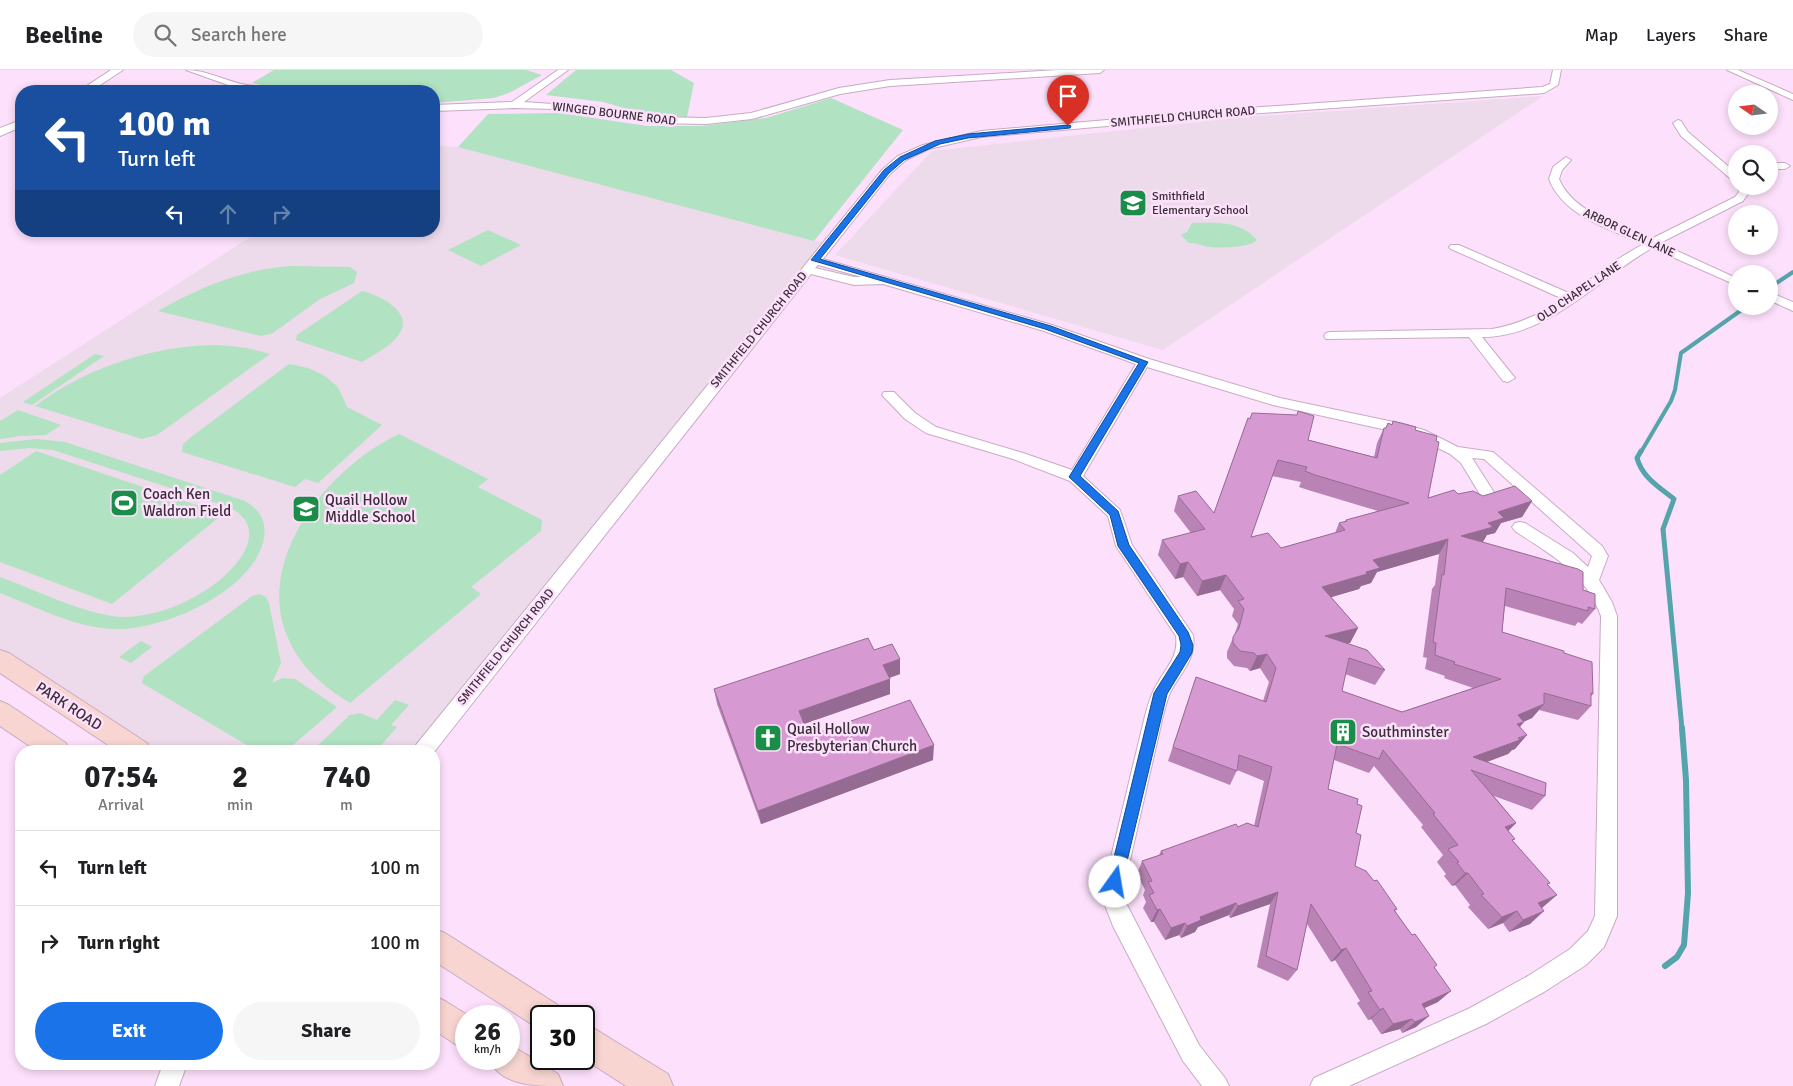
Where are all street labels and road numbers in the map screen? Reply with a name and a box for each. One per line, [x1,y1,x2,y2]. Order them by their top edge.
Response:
street label: WINGED BOURNE ROAD [551,99,677,129]
street label: SMITHFIELD CHURCH ROAD [1110,103,1256,131]
street label: ARBOR GLEN LANE [1581,205,1677,261]
street label: OLD CHAPEL LANE [1534,258,1624,326]
street label: SMITHFIELD CHURCH ROAD [708,269,811,391]
street label: SMITHFIELD CHURCH ROAD [455,586,558,708]
street label: PARK ROAD [32,678,106,734]

